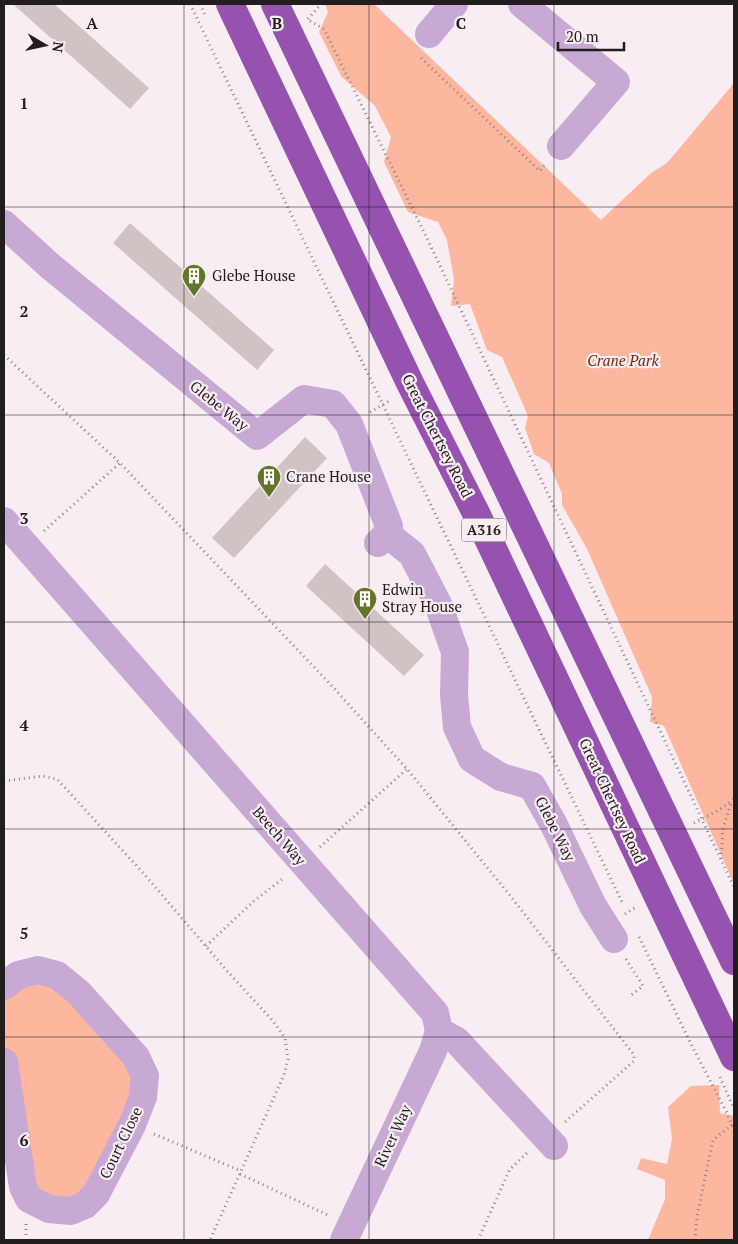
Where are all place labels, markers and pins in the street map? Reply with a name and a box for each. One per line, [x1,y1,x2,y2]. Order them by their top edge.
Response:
building icon: Glebe House [181,263,207,297]
place label: Glebe House [212,265,296,285]
building icon: Crane House [256,464,282,498]
place label: Crane House [286,466,371,486]
place label: Edwin Stray House [382,579,462,616]
building icon: Edwin Stray House [352,586,378,620]

